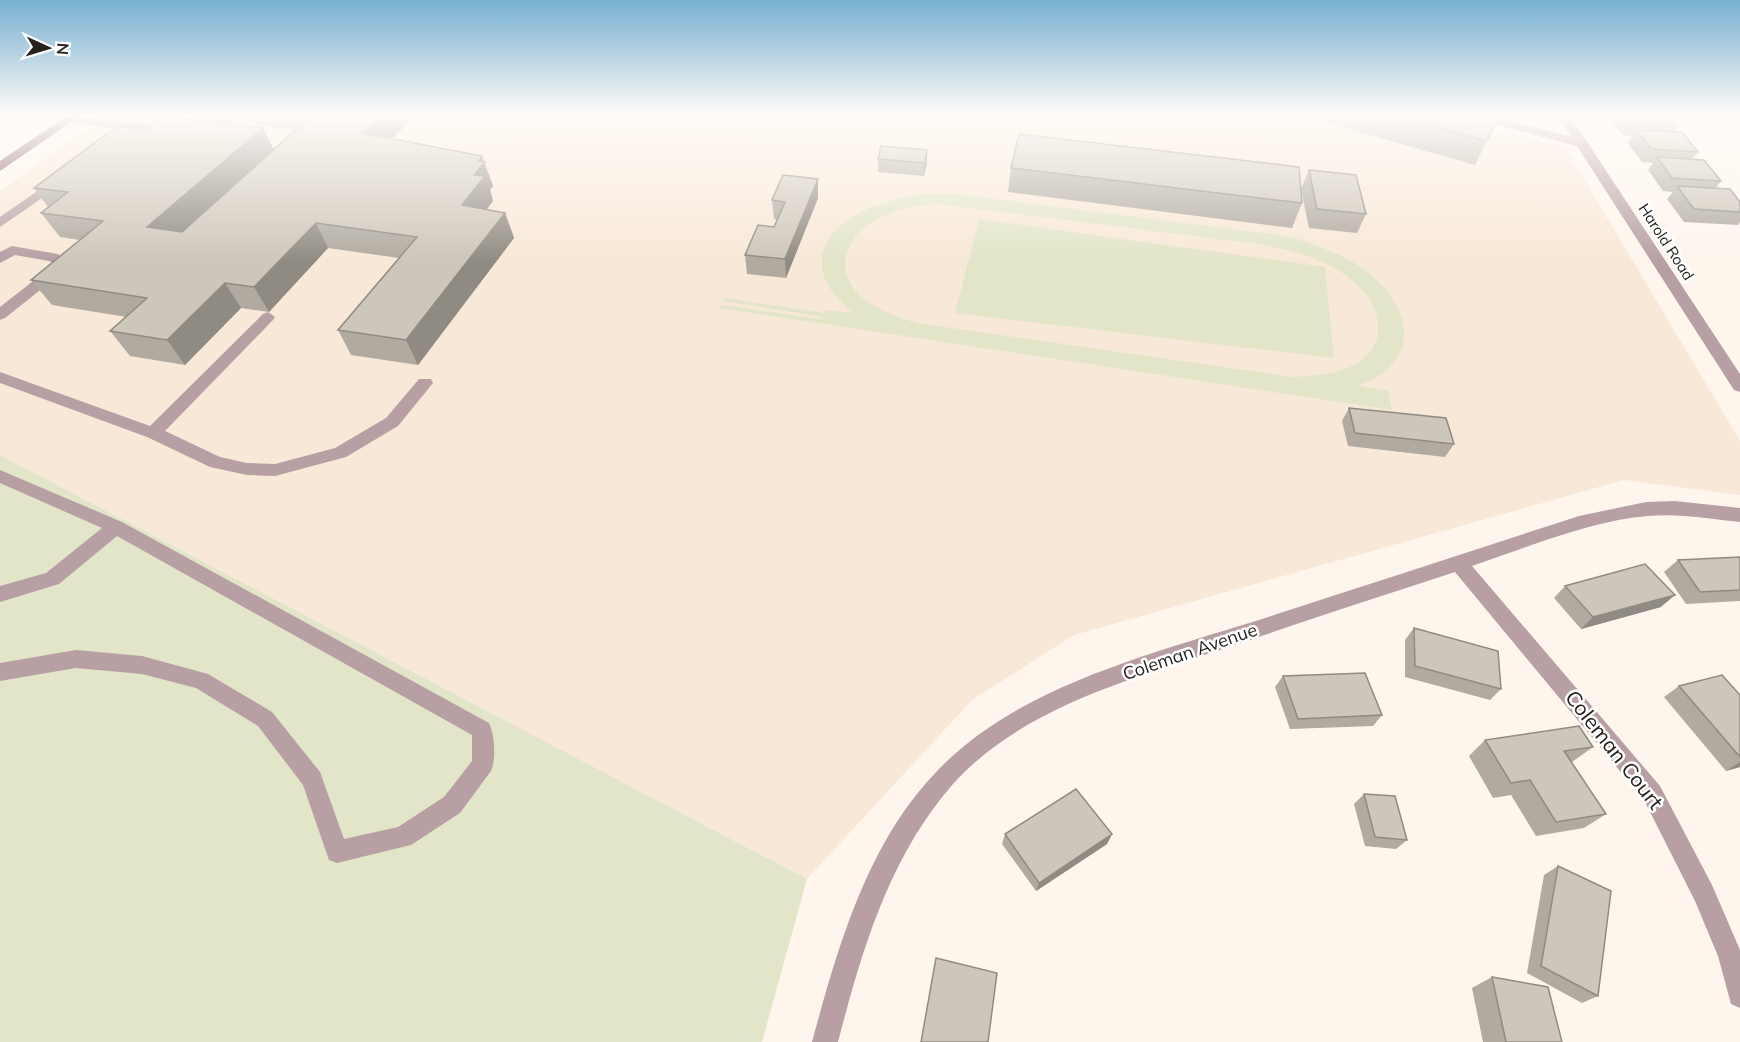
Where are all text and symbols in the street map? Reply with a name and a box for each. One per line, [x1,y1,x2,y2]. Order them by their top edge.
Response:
north arrow [18,18,78,78]
text: N [53,42,73,56]
street label: Harold Road [1635,200,1698,284]
street label: Coleman Avenue [1120,618,1260,685]
street label: Coleman Court [1560,685,1669,814]

